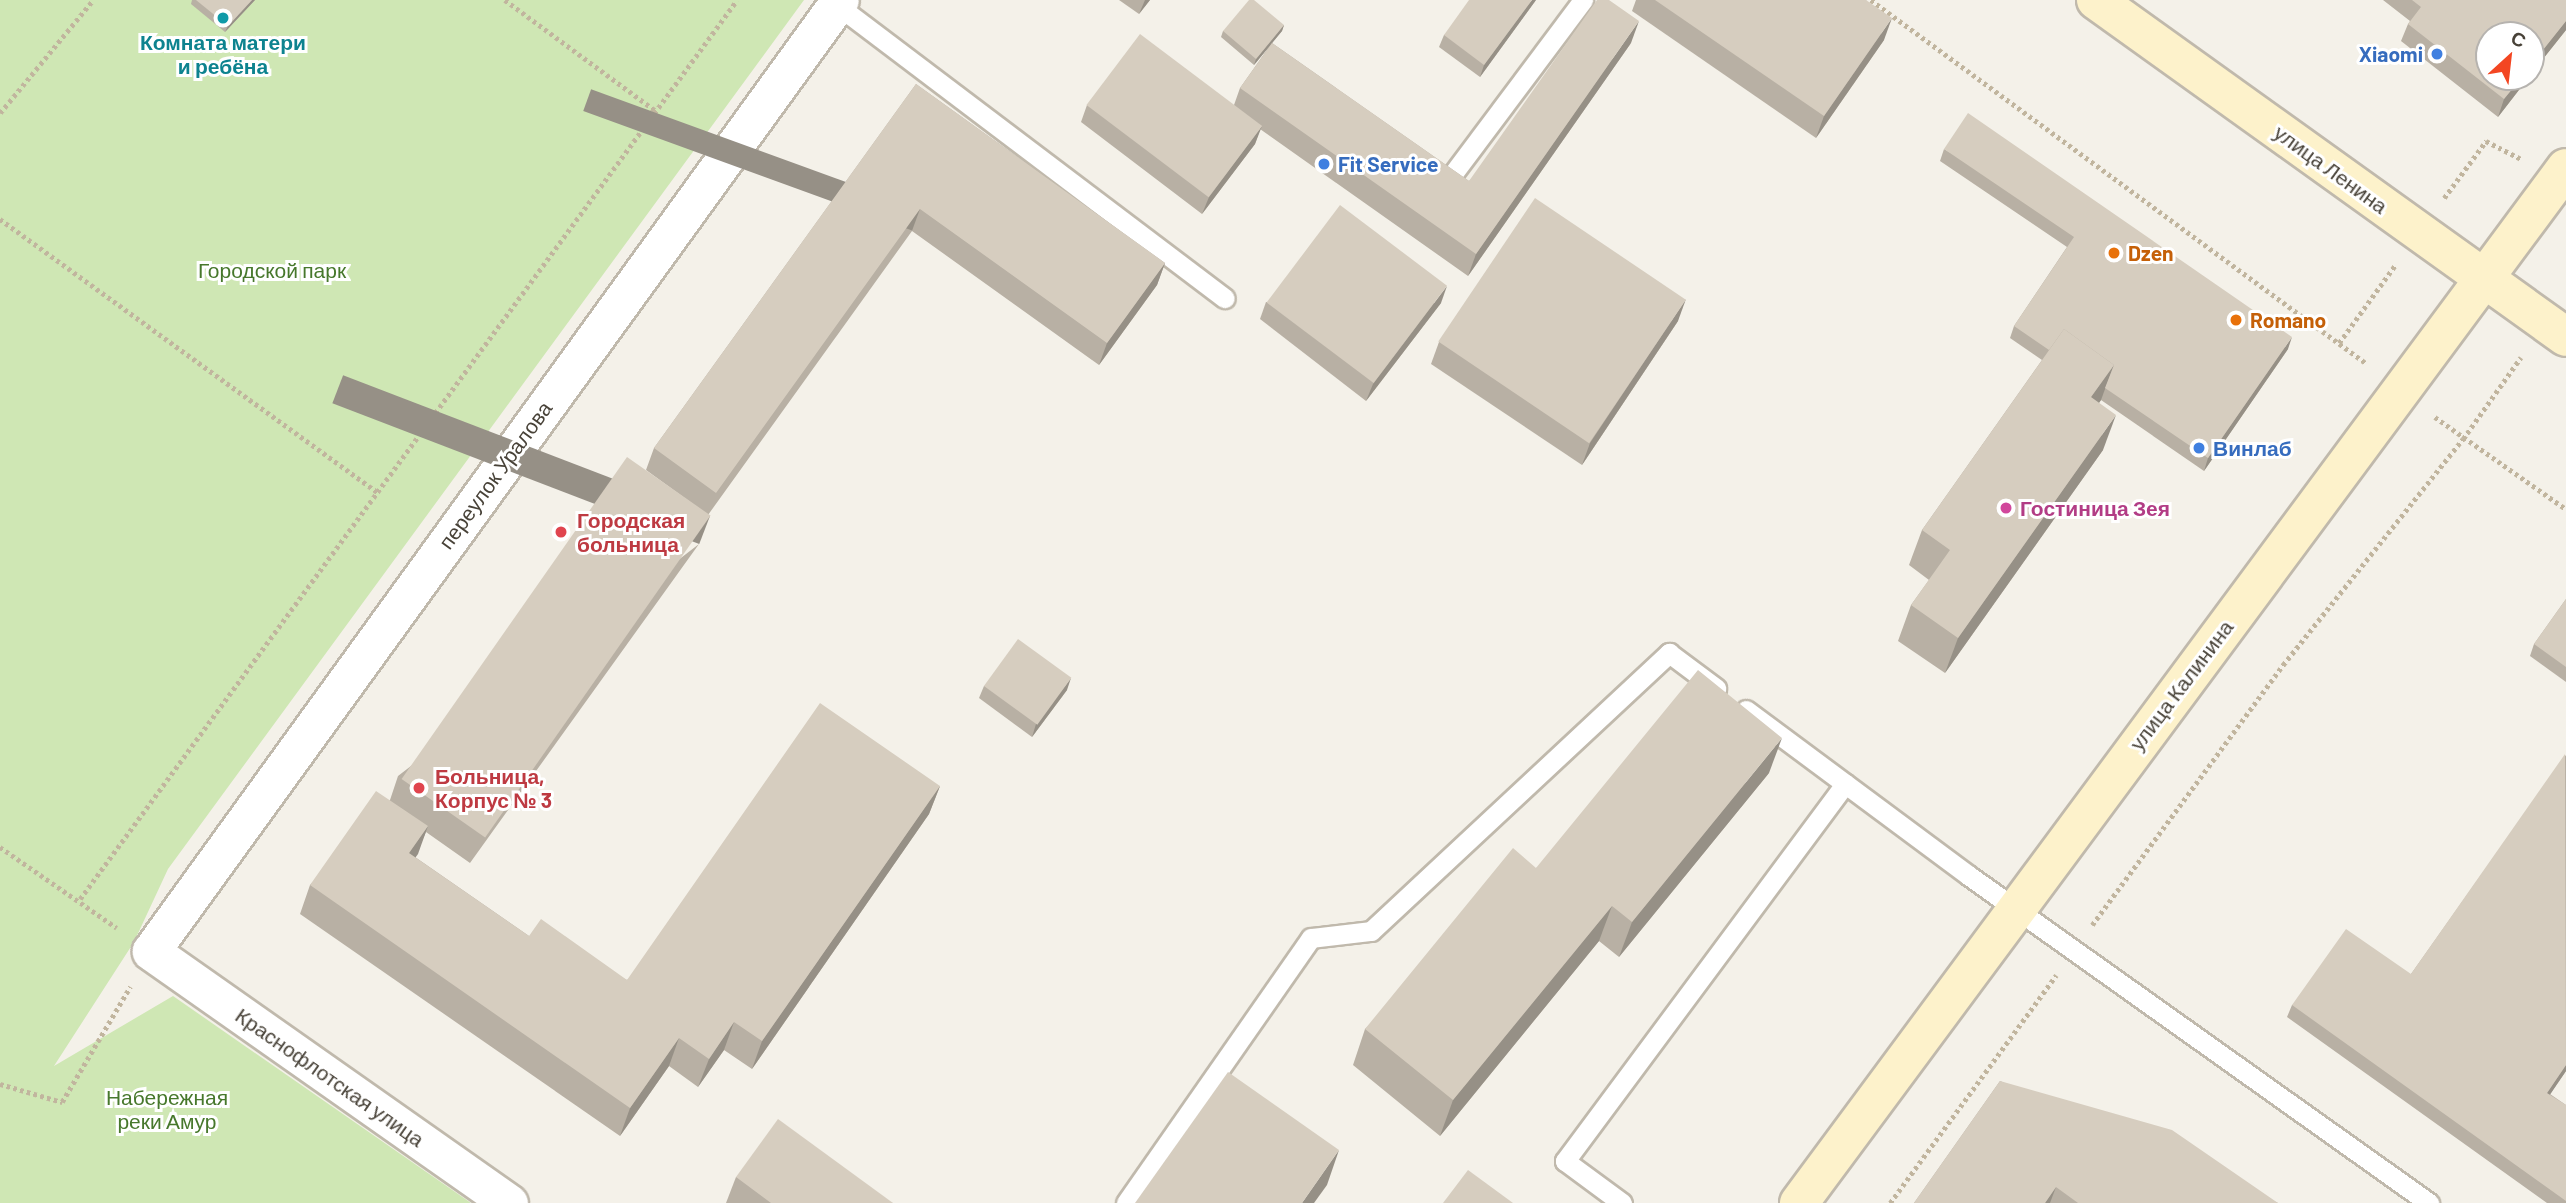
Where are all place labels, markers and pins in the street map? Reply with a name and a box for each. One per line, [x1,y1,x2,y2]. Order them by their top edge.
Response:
marker: Комната матери и ребёна [215,10,231,26]
place label: Комната матери и ребёна [136,29,310,79]
place label: Xiaomi [2359,41,2423,67]
marker: Xiaomi [2429,46,2445,62]
place label: Fit Service [1338,151,1438,177]
marker: Fit Service [1316,156,1332,172]
place label: Dzen [2128,240,2174,266]
marker: Dzen [2106,245,2122,261]
place label: Romano [2250,307,2326,333]
marker: Romano [2228,312,2244,328]
place label: Винлаб [2213,435,2294,461]
marker: Винлаб [2191,440,2207,456]
place label: Гостиница Зея [2020,495,2175,521]
marker: Гостиница Зея [1998,500,2014,516]
place label: Городская больница [577,507,689,557]
marker: Городская больница [551,522,571,542]
place label: Больница, Корпус № 3 [435,763,554,813]
marker: Больница, Корпус № 3 [409,778,429,798]

